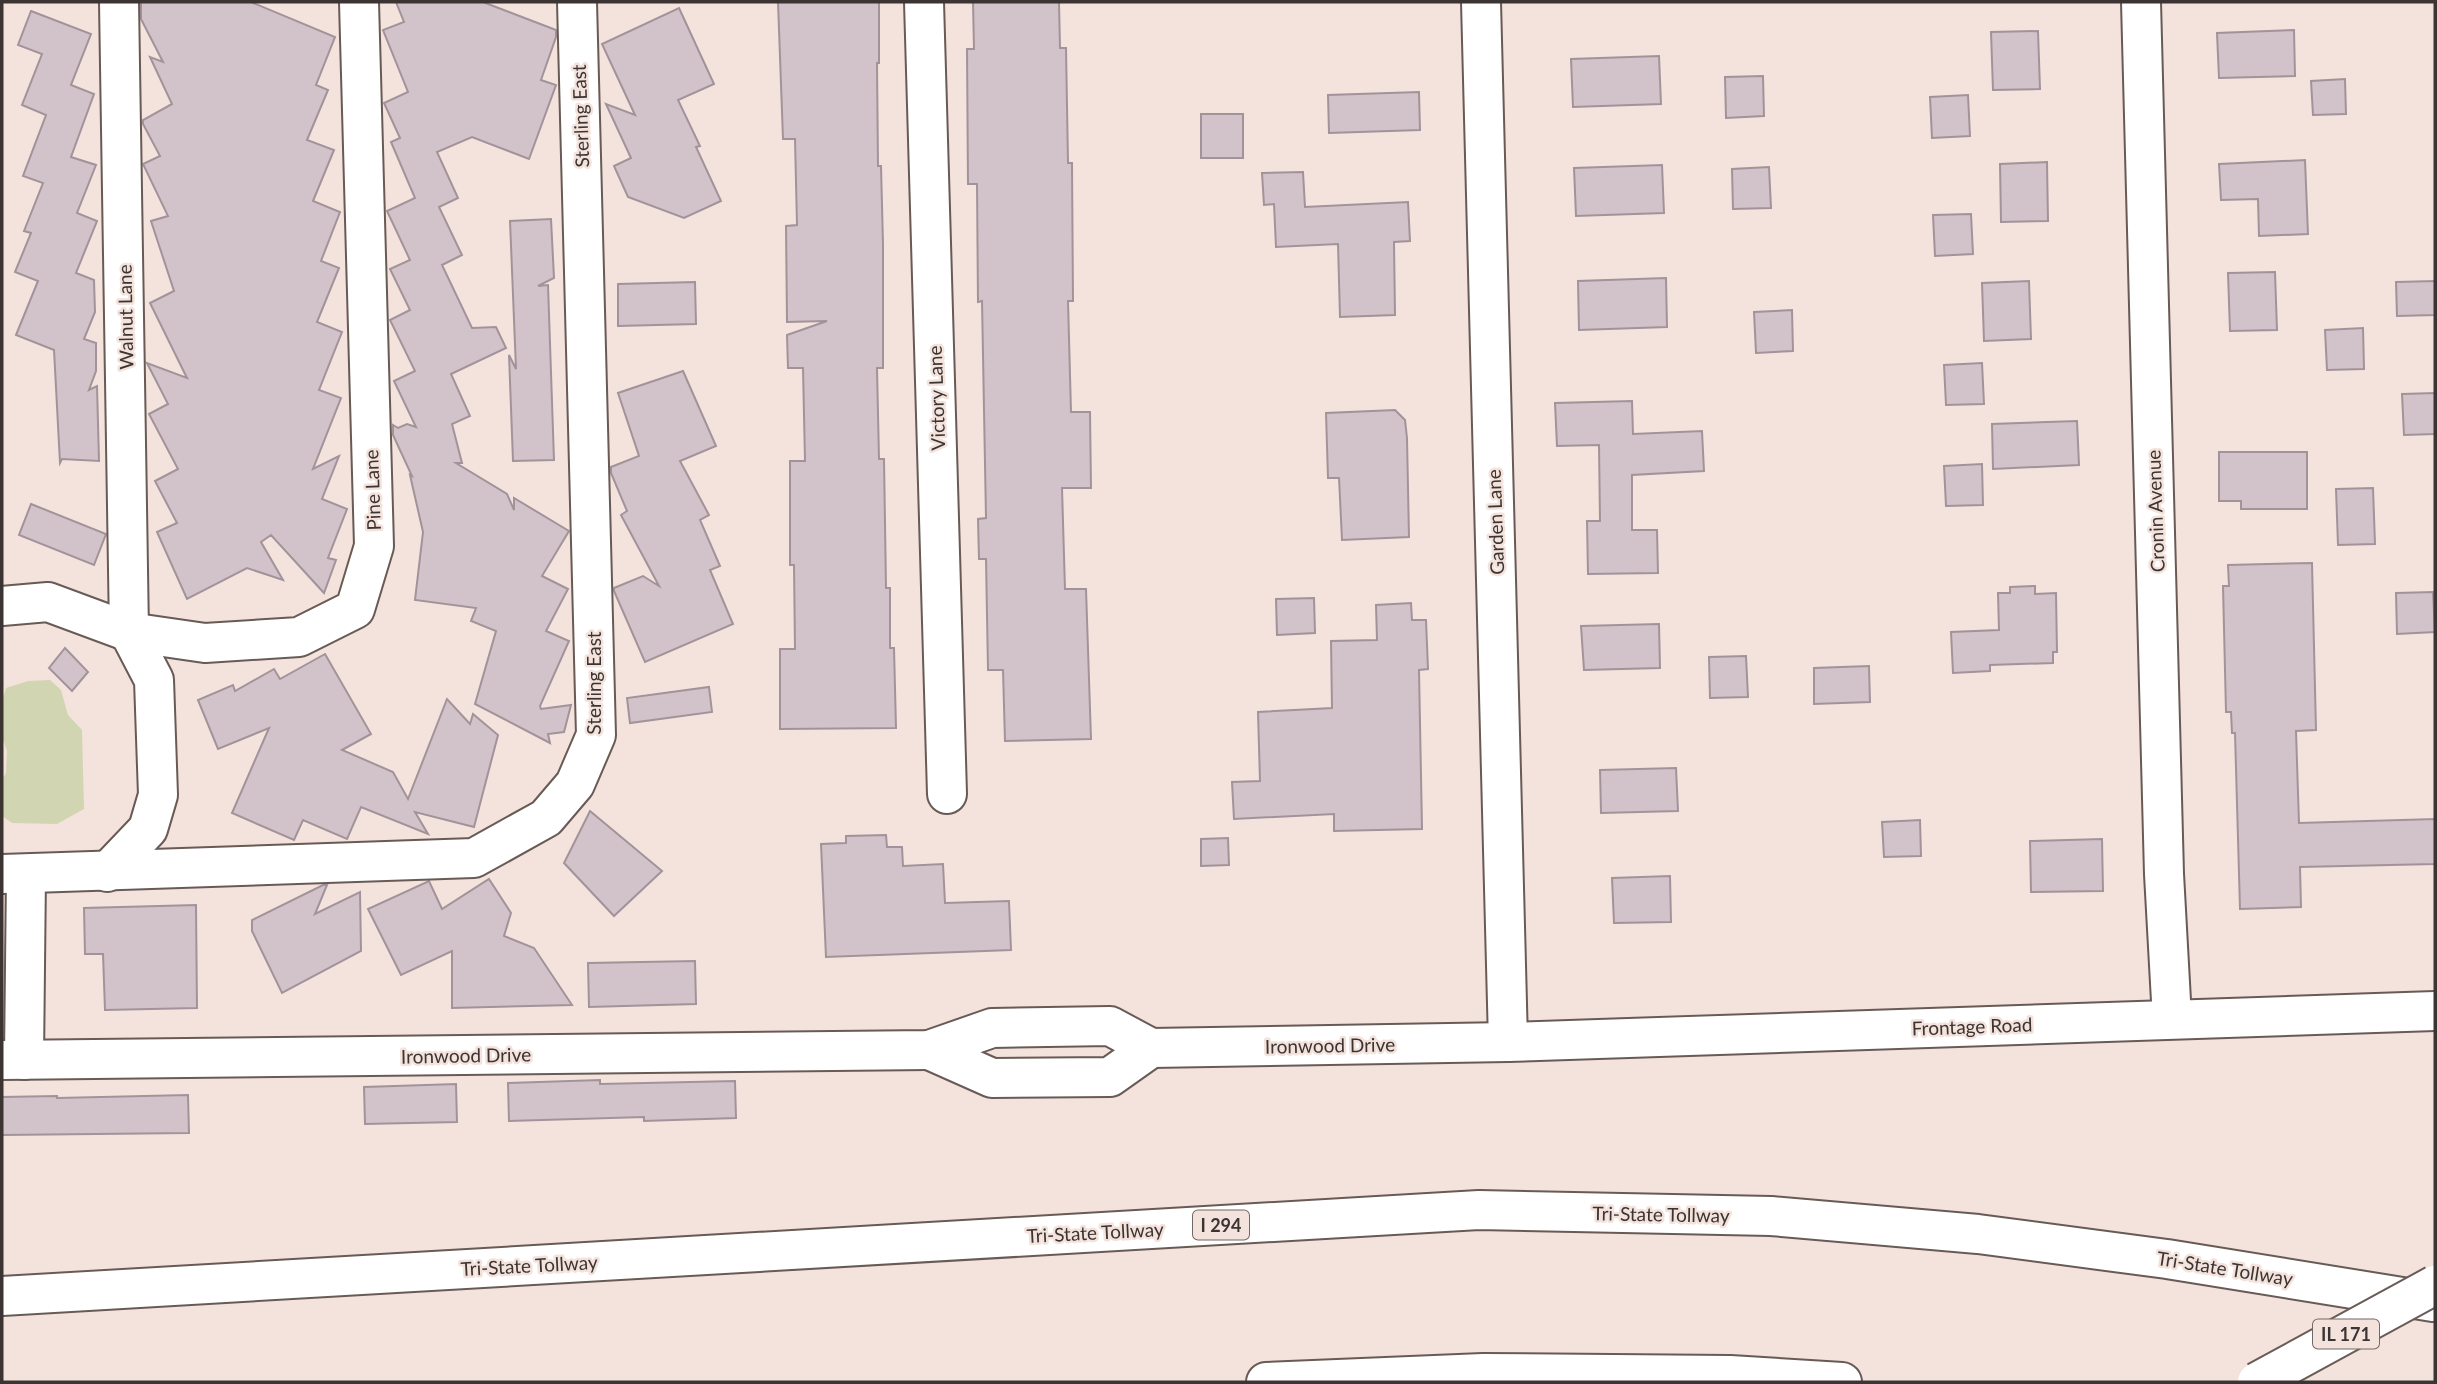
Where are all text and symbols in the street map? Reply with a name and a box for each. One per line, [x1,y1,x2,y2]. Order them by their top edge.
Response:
street label: Sterling East [567,64,593,168]
street label: Walnut Lane [113,264,137,370]
street label: Victory Lane [923,345,949,451]
street label: Pine Lane [359,449,385,531]
street label: Cronin Avenue [2141,449,2169,573]
street label: Garden Lane [1482,469,1508,575]
street label: Sterling East [582,631,605,735]
street label: Frontage Road [1911,1012,2033,1040]
street label: Ironwood Drive [1265,1032,1395,1058]
street label: Ironwood Drive [401,1042,531,1068]
street label: Tri-State Tollway [1592,1201,1730,1227]
road number: I 294 [1193,1210,1249,1240]
street label: Tri-State Tollway [1026,1217,1164,1247]
street label: Tri-State Tollway [2155,1246,2295,1290]
street label: Tri-State Tollway [460,1250,598,1280]
road number: IL 171 [2313,1320,2379,1349]

